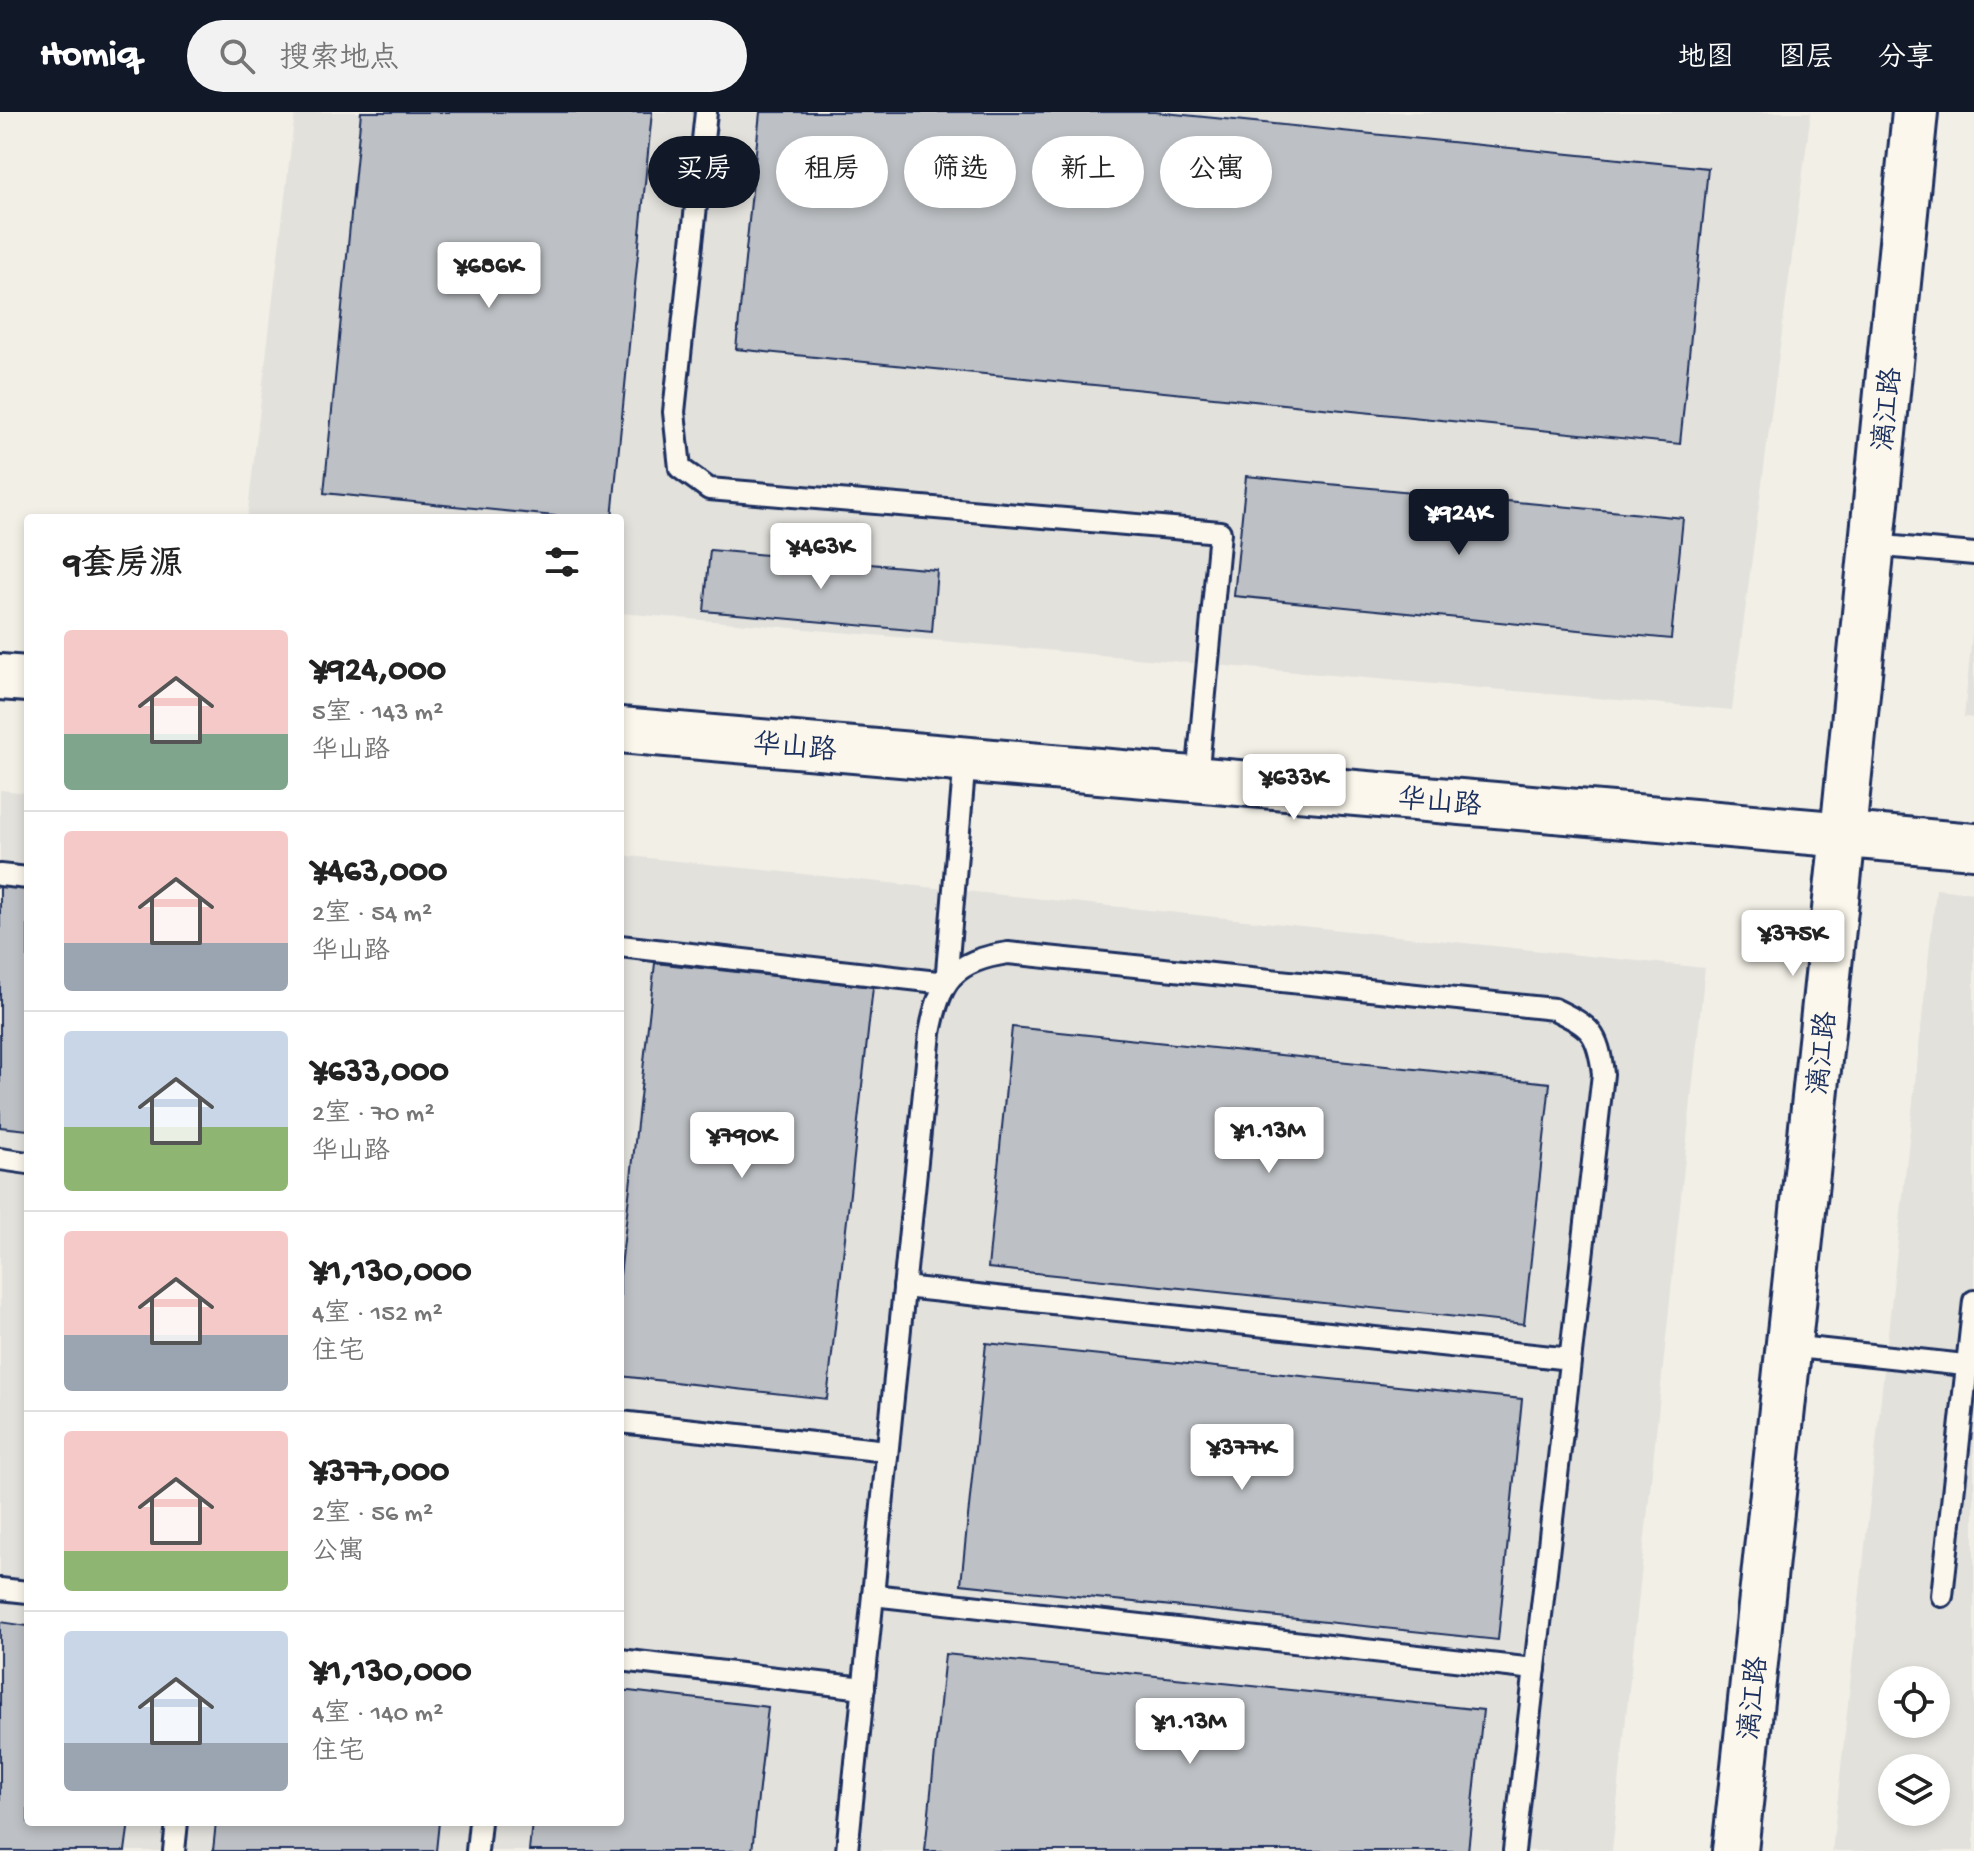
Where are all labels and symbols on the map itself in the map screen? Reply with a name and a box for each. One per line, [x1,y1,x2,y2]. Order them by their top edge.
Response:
pin: ¥686K [433,242,545,310]
street label: 漓江路 [1867,366,1910,453]
pin: ¥924K [1403,489,1515,557]
pin: ¥463K [765,523,877,591]
street label: 华山路 [751,727,838,770]
pin: ¥633K [1238,754,1350,822]
street label: 华山路 [1396,782,1483,825]
pin: ¥375K [1737,910,1849,978]
street label: 漓江路 [1802,1010,1845,1097]
pin: ¥1.13M [1204,1107,1334,1175]
pin: ¥790K [686,1112,798,1180]
pin: ¥377K [1186,1424,1298,1492]
street label: 漓江路 [1733,1655,1776,1742]
pin: ¥1.13M [1125,1698,1255,1766]

